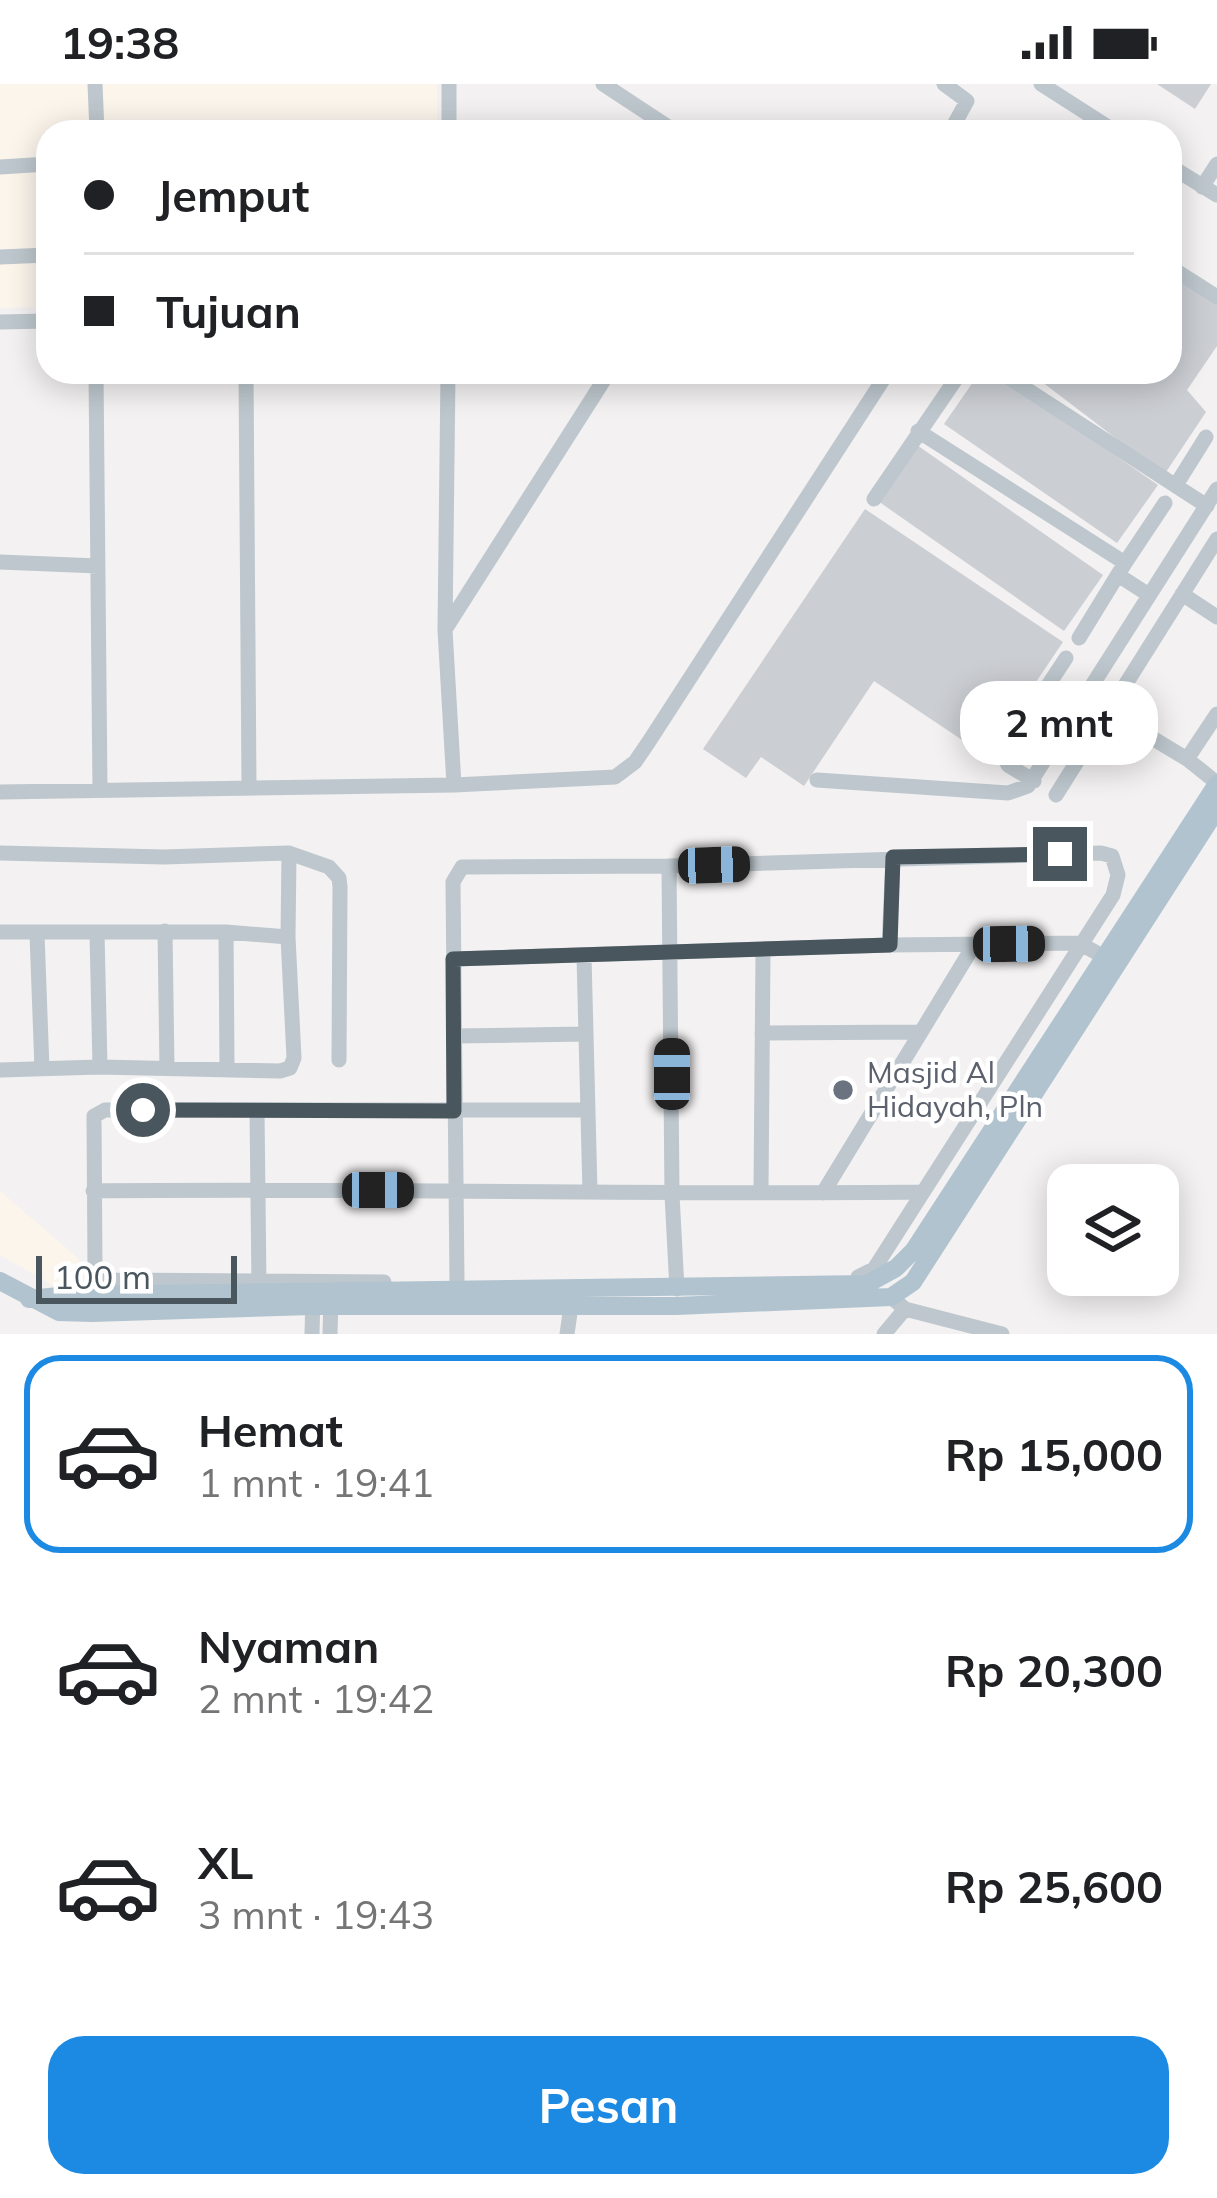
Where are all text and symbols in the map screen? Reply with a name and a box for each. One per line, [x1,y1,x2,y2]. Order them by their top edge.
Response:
text: 19:38 [60,14,179,70]
text: Jemput [156,167,309,223]
text: Tujuan [156,283,301,339]
callout: 2 mnt [961,680,1159,764]
text: 2 mnt [1005,698,1113,747]
route end [1033,827,1087,881]
car [677,846,751,884]
car [973,925,1045,963]
car [654,1038,690,1110]
place label: Masjid Al Hidayah, Pln [867,1053,1043,1125]
marker: Masjid Al Hidayah, Pln [830,1077,856,1103]
route start [116,1083,170,1137]
map controls [1047,1164,1179,1296]
button: layers [1047,1164,1179,1296]
car [342,1172,414,1208]
scale bar [36,1250,237,1303]
text: 100 m [54,1256,151,1297]
icon: car [54,1400,162,1508]
text: Hemat [198,1402,343,1458]
text: Rp 15,000 [945,1426,1163,1482]
text: 1 mnt · 19:41 [198,1458,434,1507]
icon: car [54,1616,162,1724]
text: Nyaman [198,1618,379,1674]
text: Rp 20,300 [945,1642,1163,1698]
text: 2 mnt · 19:42 [198,1674,434,1723]
icon: car [54,1832,162,1940]
text: XL [198,1834,253,1890]
text: Rp 25,600 [945,1858,1163,1914]
text: 3 mnt · 19:43 [198,1890,434,1939]
button: Pesan [48,2036,1169,2174]

